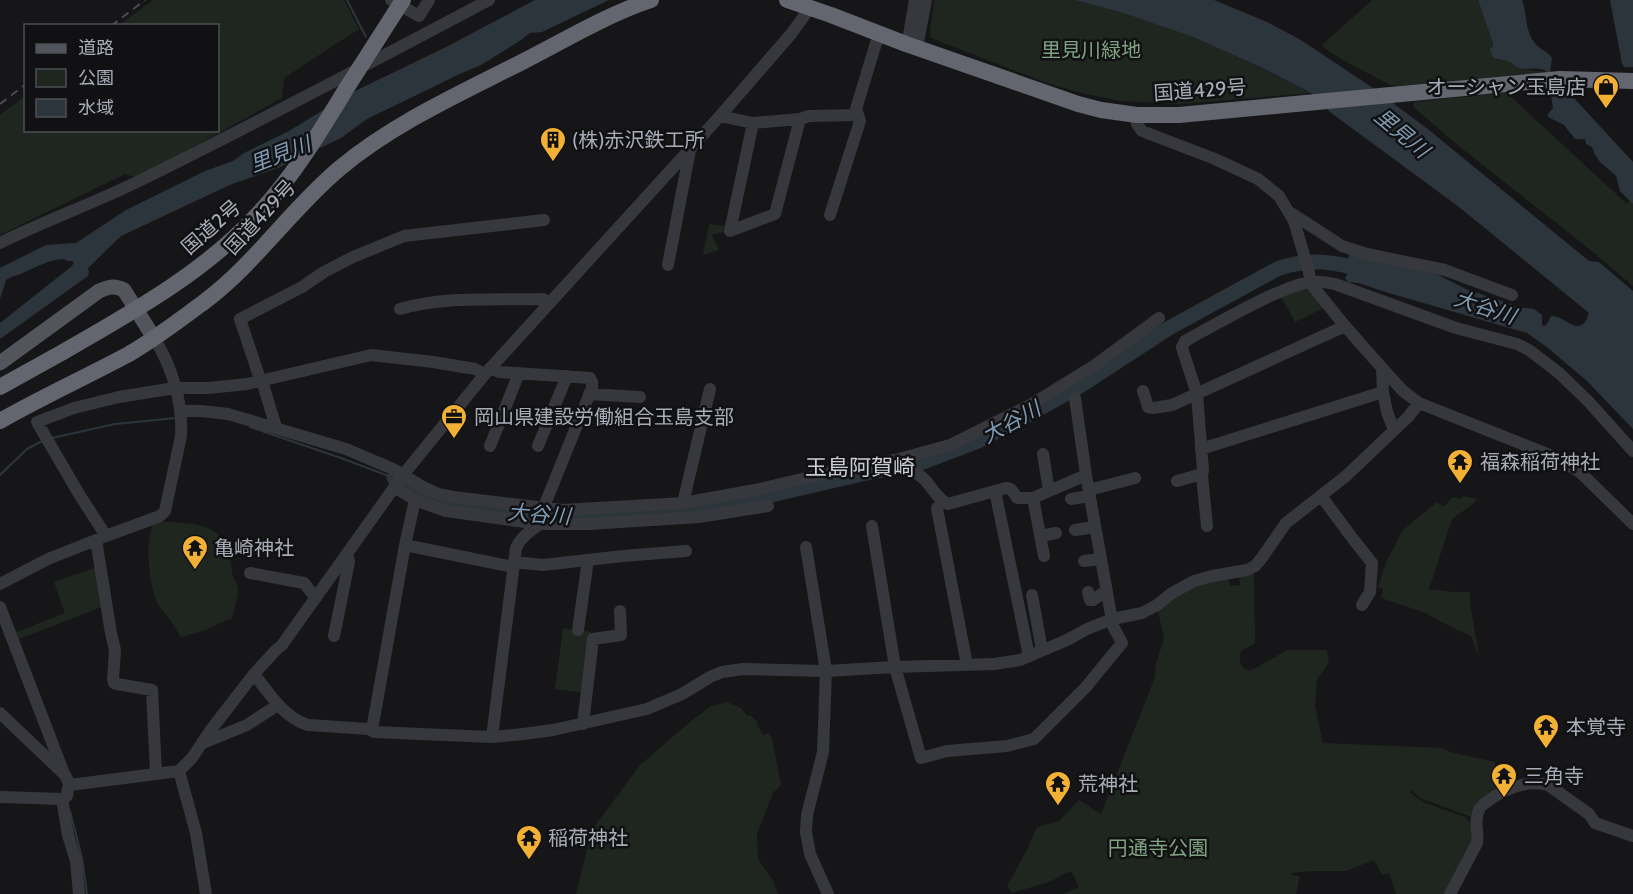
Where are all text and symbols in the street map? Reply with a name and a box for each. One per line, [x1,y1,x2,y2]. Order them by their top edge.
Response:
legend [24,24,219,132]
text: 道路 [78,37,114,59]
park label: 里見川緑地 [1041,38,1141,62]
text: 公園 [78,67,114,89]
shop icon: オーシャン玉島店 [1591,72,1621,110]
street label: 国道429号 [1153,75,1247,105]
place label: オーシャン玉島店 [1426,75,1586,99]
text: 水域 [78,97,114,119]
water label: 里見川 [1370,103,1436,164]
building icon: (株)赤沢鉄工所 [538,125,568,163]
place label: (株)赤沢鉄工所 [572,128,705,152]
water label: 里見川 [246,130,316,177]
street label: 国道429号 [219,175,301,259]
street label: 国道2号 [177,195,245,259]
water label: 大谷川 [1451,285,1521,329]
water label: 大谷川 [977,395,1046,448]
office icon: 岡山県建設労働組合玉島支部 [439,402,469,440]
place label: 岡山県建設労働組合玉島支部 [474,405,734,429]
temple icon: 福森稲荷神社 [1445,447,1475,485]
place label: 福森稲荷神社 [1480,450,1600,474]
district label: 玉島阿賀崎 [805,454,915,481]
water label: 大谷川 [507,499,573,529]
temple icon: 亀崎神社 [180,533,210,571]
place label: 亀崎神社 [214,536,294,560]
temple icon: 本覚寺 [1531,712,1561,750]
place label: 本覚寺 [1566,715,1626,739]
temple icon: 三角寺 [1489,761,1519,799]
place label: 三角寺 [1524,764,1584,788]
temple icon: 荒神社 [1043,769,1073,807]
place label: 荒神社 [1078,772,1138,796]
temple icon: 稲荷神社 [514,823,544,861]
place label: 稲荷神社 [548,826,628,850]
park label: 円通寺公園 [1108,836,1208,860]

